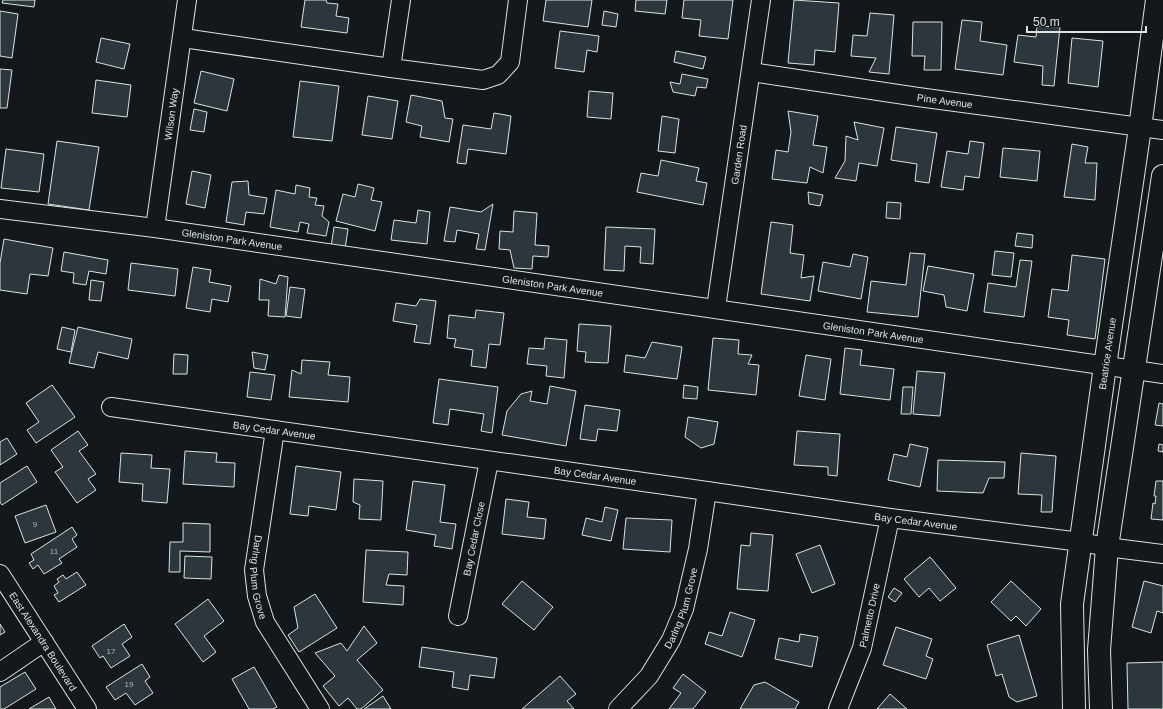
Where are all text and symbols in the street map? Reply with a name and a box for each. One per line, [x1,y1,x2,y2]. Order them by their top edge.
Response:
scale bar [1027,8,1146,34]
text: 50 m [1033,15,1060,29]
street label: Wilson Way [162,87,181,141]
street label: Pine Avenue [916,92,974,110]
street label: Garden Road [729,124,749,185]
street label: Gleniston Park Avenue [181,227,283,252]
street label: Gleniston Park Avenue [502,273,604,299]
street label: Beatrice Avenue [1097,316,1118,390]
street label: Gleniston Park Avenue [822,320,925,345]
street label: Bay Cedar Avenue [232,419,317,442]
street label: Bay Cedar Avenue [553,464,638,487]
street label: Bay Cedar Close [461,500,487,577]
street label: Bay Cedar Avenue [874,511,958,532]
house number: 9 [33,520,38,529]
street label: Darlng Plum Grove [248,534,269,621]
house number: 11 [50,547,59,556]
street label: Darlng Plum Grove [662,566,700,651]
street label: Palmetto Drive [857,582,882,649]
street label: East Alexandra Boulevard [7,590,79,693]
house number: 17 [107,647,116,656]
house number: 19 [125,680,134,689]

